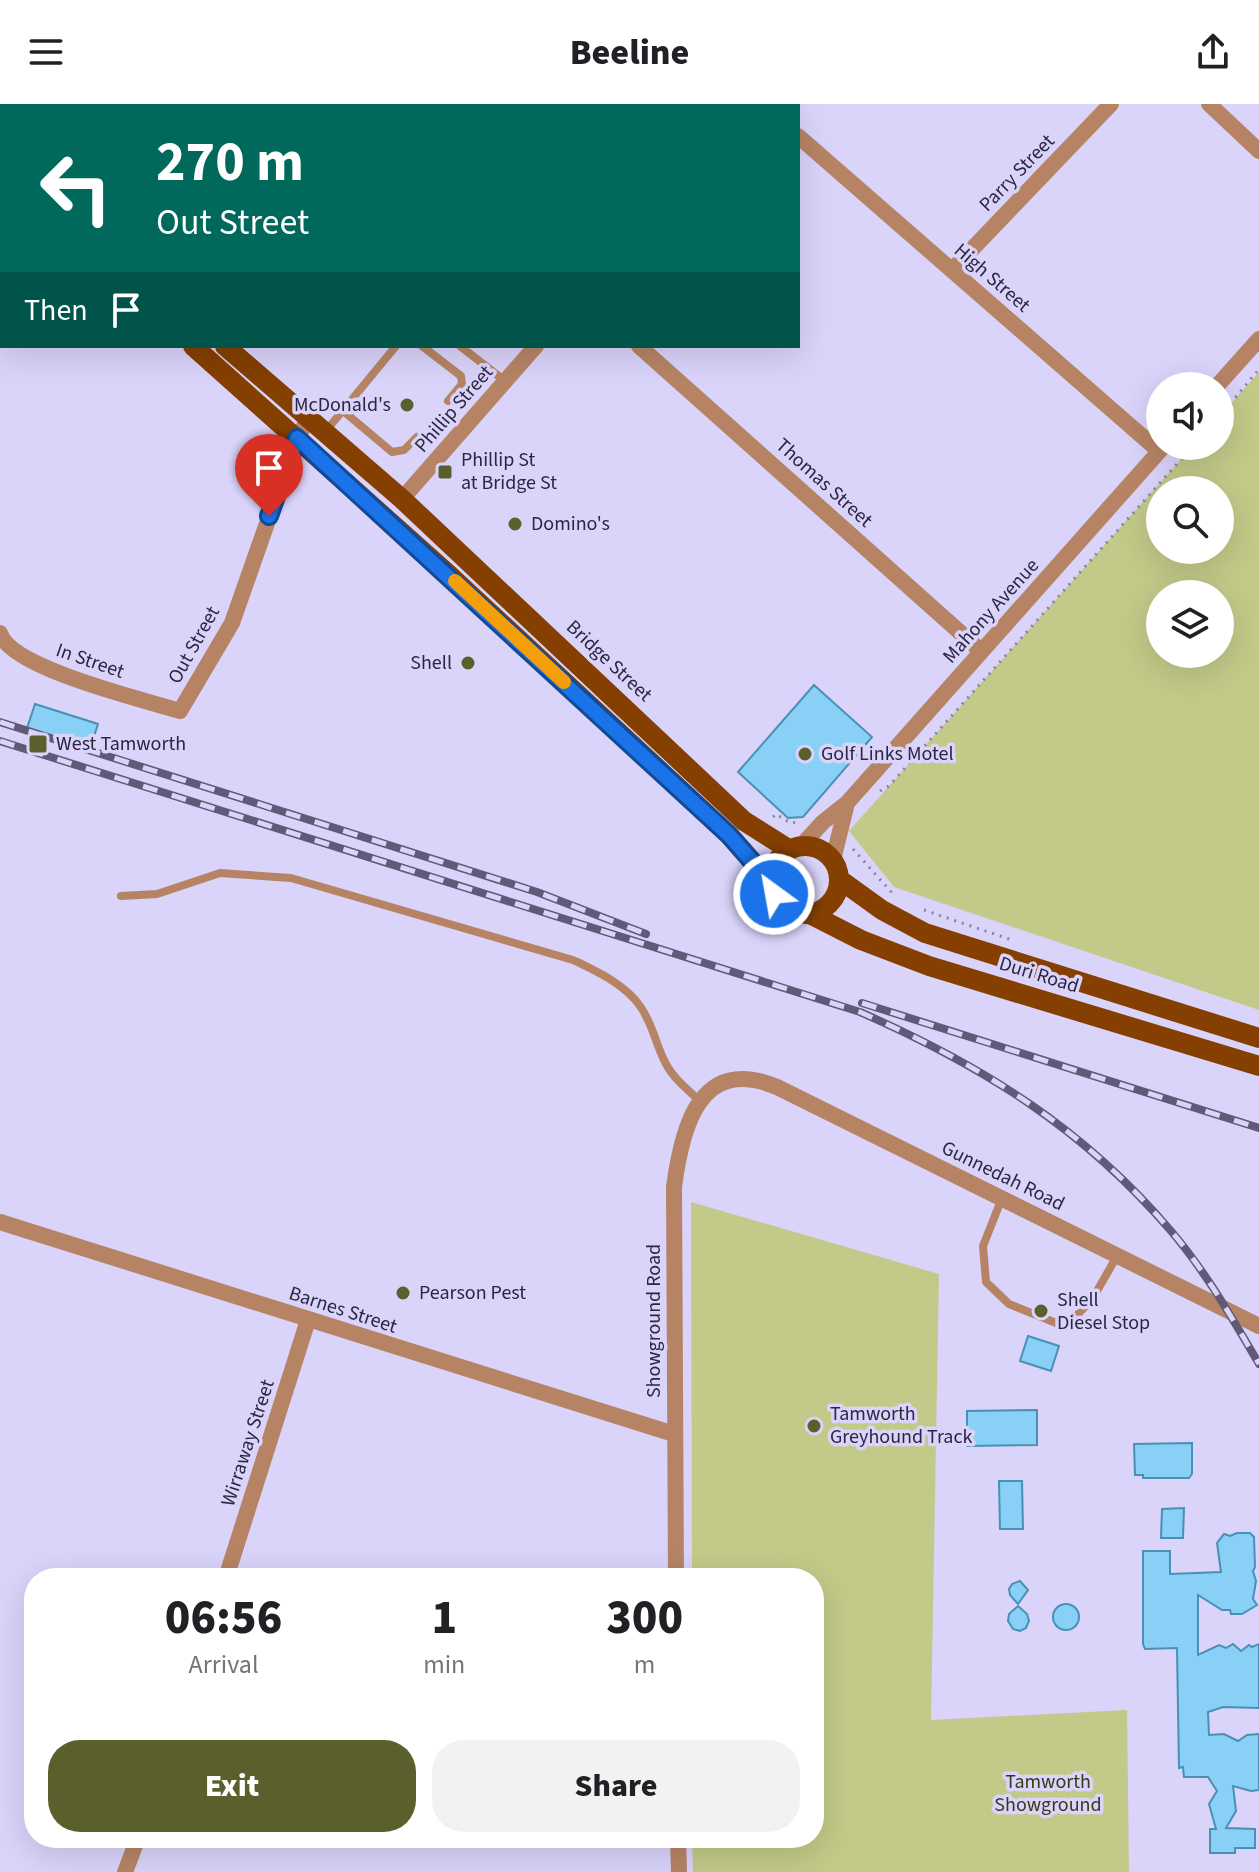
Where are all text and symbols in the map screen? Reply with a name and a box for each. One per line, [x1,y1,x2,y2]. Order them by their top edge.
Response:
text: Beeline [570,27,689,78]
icon: menu [24,30,68,74]
icon: share [1191,30,1235,74]
text: 270 m [156,123,304,202]
street label: Parry Street [973,128,1061,218]
icon: left [24,136,128,240]
text: Out Street [156,197,309,248]
street label: High Street [948,237,1036,319]
icon: arrive [104,288,148,332]
text: Then [24,289,88,332]
street label: Phillip Street [408,359,500,459]
map controls [1146,372,1234,668]
button: sound [1146,372,1234,460]
place label: McDonald's [294,391,391,419]
marker: McDonald's [398,396,416,414]
street label: Thomas Street [769,432,879,534]
pin [235,434,303,516]
icon: arrive [247,446,291,490]
place label: Phillip St at Bridge St [461,446,557,497]
marker: Phillip St at Bridge St [436,463,454,481]
button: search [1146,476,1234,564]
place label: Domino's [531,510,610,538]
marker: Domino's [506,515,524,533]
street label: Mahony Avenue [936,552,1046,670]
button: layers [1146,580,1234,668]
street label: Out Street [161,601,227,689]
street label: Bridge Street [560,614,658,708]
street label: In Street [52,636,128,686]
place label: Shell [410,649,452,677]
marker: Shell [459,654,477,672]
place label: West Tamworth [56,730,186,758]
marker: West Tamworth [27,733,49,755]
place label: Golf Links Motel [821,740,954,768]
marker: Golf Links Motel [796,745,814,763]
position arrow [732,852,816,936]
street label: Duri Road [996,950,1082,1000]
street label: Gunnedah Road [937,1134,1069,1218]
street label: Showground Road [640,1244,668,1398]
street label: Barnes Street [285,1279,401,1341]
place label: Pearson Pest [419,1279,526,1307]
marker: Pearson Pest [394,1284,412,1302]
place label: Shell Diesel Stop [1057,1286,1150,1337]
marker: Shell Diesel Stop [1032,1302,1050,1320]
street label: Wirraway Street [214,1376,282,1510]
place label: Tamworth Greyhound Track [830,1400,973,1451]
marker: Tamworth Greyhound Track [805,1417,823,1435]
text: 06:56 [165,1584,282,1652]
text: 1 [431,1584,457,1652]
text: 300 [606,1584,683,1652]
text: Arrival [189,1646,259,1683]
text: min [423,1646,465,1683]
text: m [634,1646,655,1683]
button: Exit [48,1740,416,1832]
button: Share [432,1740,800,1832]
park label: Tamworth Showground [994,1768,1102,1819]

